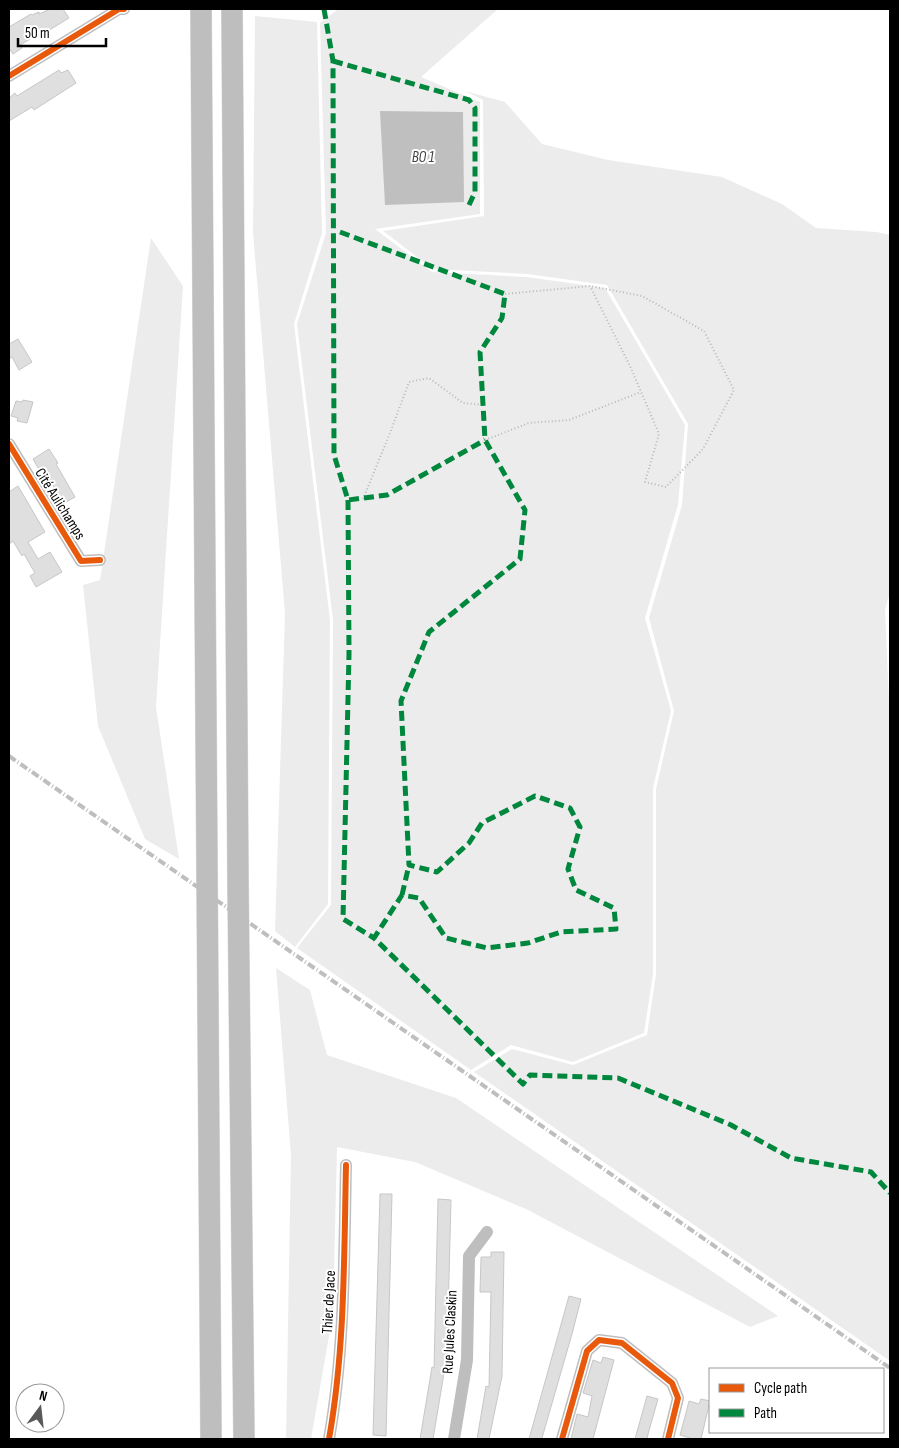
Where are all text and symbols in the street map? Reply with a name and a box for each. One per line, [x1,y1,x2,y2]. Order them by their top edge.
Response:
scale bar [18,15,105,47]
text: 50 m [25,24,50,43]
water label: BO 1 [412,148,435,167]
street label: Cité Aulichamps [30,465,90,543]
street label: Thier de Jace [318,1270,340,1334]
street label: Rue Jules Claskin [438,1290,462,1374]
legend [709,1368,884,1433]
text: Cycle path [754,1379,807,1398]
north arrow [15,1383,65,1433]
text: N [37,1387,49,1405]
text: Path [754,1404,777,1423]

